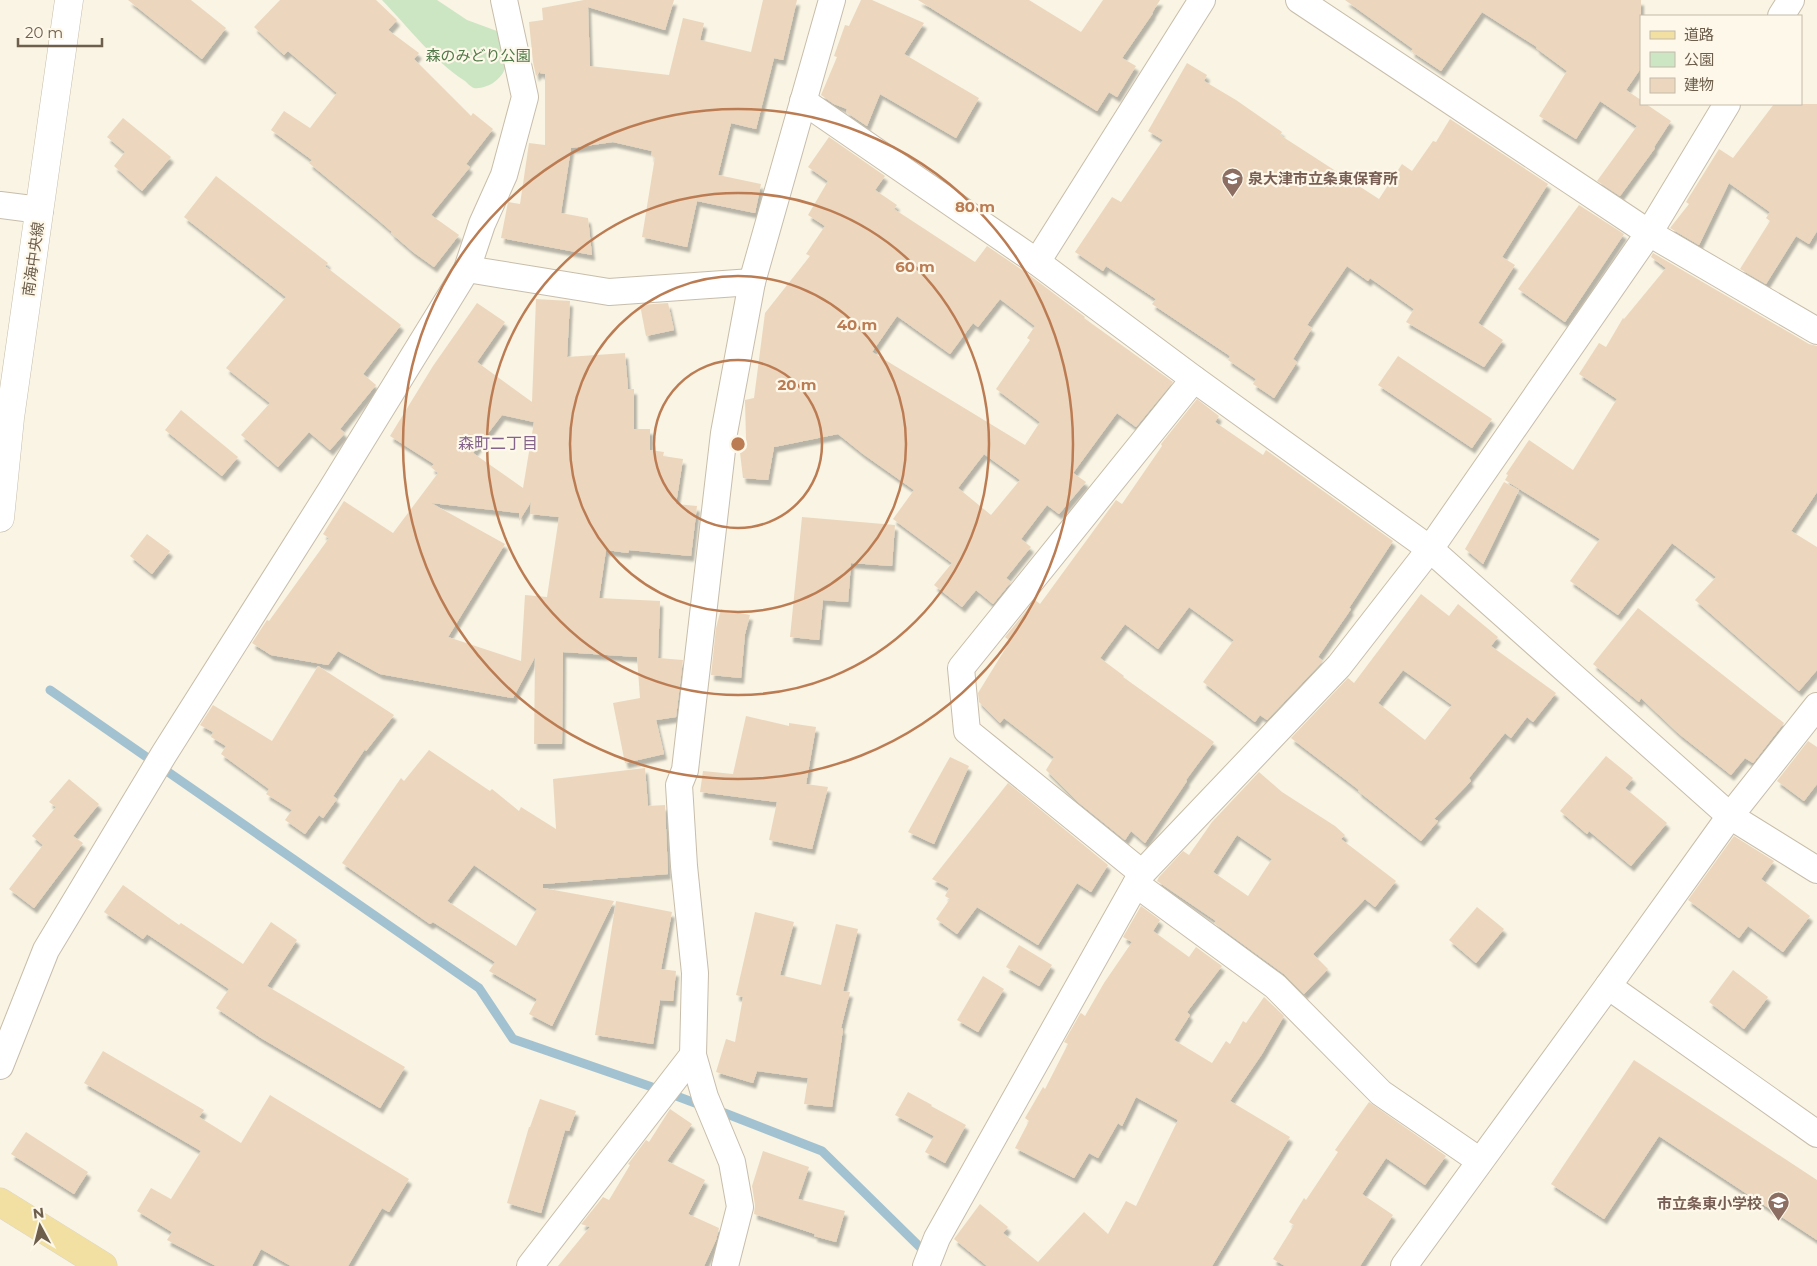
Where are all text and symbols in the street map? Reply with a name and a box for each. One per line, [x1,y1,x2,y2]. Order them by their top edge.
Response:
scale bar [18,15,101,47]
legend [1640,15,1802,105]
text: 20 m [25,23,63,42]
text: 道路 [1684,25,1714,44]
park label: 森のみどり公園 [425,46,531,65]
text: 公園 [1684,50,1714,69]
text: 建物 [1684,75,1714,94]
school or university icon: 泉大津市立条東保育所 [1220,166,1244,197]
place label: 泉大津市立条東保育所 [1248,169,1398,188]
text: 80 m [955,197,995,216]
street label: 南海中央線 [18,221,48,297]
text: 60 m [895,257,935,276]
text: 40 m [837,315,877,334]
text: 20 m [777,375,817,394]
district label: 森町二丁目 [458,434,538,453]
centre of rings [729,435,747,453]
school or university icon: 市立条東小学校 [1766,1191,1790,1222]
place label: 市立条東小学校 [1657,1194,1762,1213]
north arrow [15,1201,65,1251]
text: N [32,1203,45,1223]

